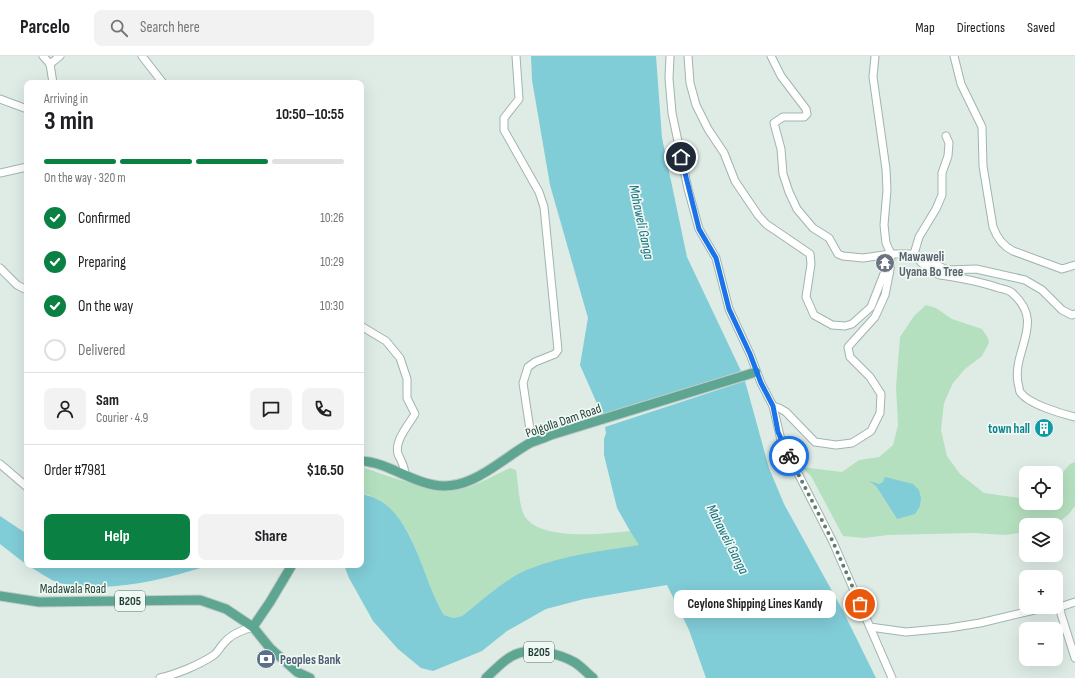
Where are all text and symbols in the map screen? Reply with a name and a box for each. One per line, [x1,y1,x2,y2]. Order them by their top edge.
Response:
search box [94,10,374,46]
text: Parcelo [20,16,70,39]
icon: search [108,17,130,39]
text: Search here [140,18,200,37]
text: Map [915,19,935,36]
text: Directions [957,19,1005,36]
text: Saved [1027,19,1055,36]
text: Arriving in [44,91,88,107]
text: 10:50–10:55 [276,105,344,124]
text: 3 min [44,106,94,137]
pin [664,140,698,174]
icon: home [670,146,692,168]
text: On the way · 320 m [44,170,126,186]
water label: Mahaweli Ganga [625,183,658,261]
icon: check [44,207,66,229]
text: Confirmed [78,209,131,228]
text: 10:26 [320,210,344,226]
place label: Mawaweli Uyana Bo Tree [899,249,964,280]
icon: check [44,251,66,273]
temple icon: Mawaweli Uyana Bo Tree [874,252,896,274]
text: Preparing [78,253,126,272]
text: 10:29 [320,254,344,270]
icon: check [44,295,66,317]
text: On the way [78,297,133,316]
text: 10:30 [320,298,344,314]
text: Delivered [78,341,125,360]
button: person [44,388,86,430]
button: chat [250,388,292,430]
button: phone [302,388,344,430]
text: Sam [96,391,119,410]
street label: Polgolla Dam Road [523,401,603,441]
text: Courier · 4.9 [96,410,148,426]
building icon: town hall [1033,417,1055,439]
place label: town hall [988,421,1030,437]
courier [769,436,809,476]
icon: bike [778,445,800,467]
text: Order #7981 [44,461,106,480]
text: $16.50 [306,461,344,480]
map controls [1019,466,1063,666]
button: locate [1019,466,1063,510]
water label: Mahaweli Ganga [703,502,753,577]
button: Help [44,514,190,560]
button: Share [198,514,344,560]
button: layers [1019,518,1063,562]
button: + [1019,570,1063,614]
street label: Madawala Road [40,581,106,597]
pin [843,587,877,621]
callout: Ceylone Shipping Lines Kandy [674,590,836,618]
road number: B205 [115,591,145,611]
icon: bag [849,593,871,615]
text: Ceylone Shipping Lines Kandy [687,596,823,612]
button: − [1019,622,1063,666]
road number: B205 [524,642,554,662]
bank icon: Peoples Bank [255,648,277,670]
place label: Peoples Bank [280,652,341,668]

